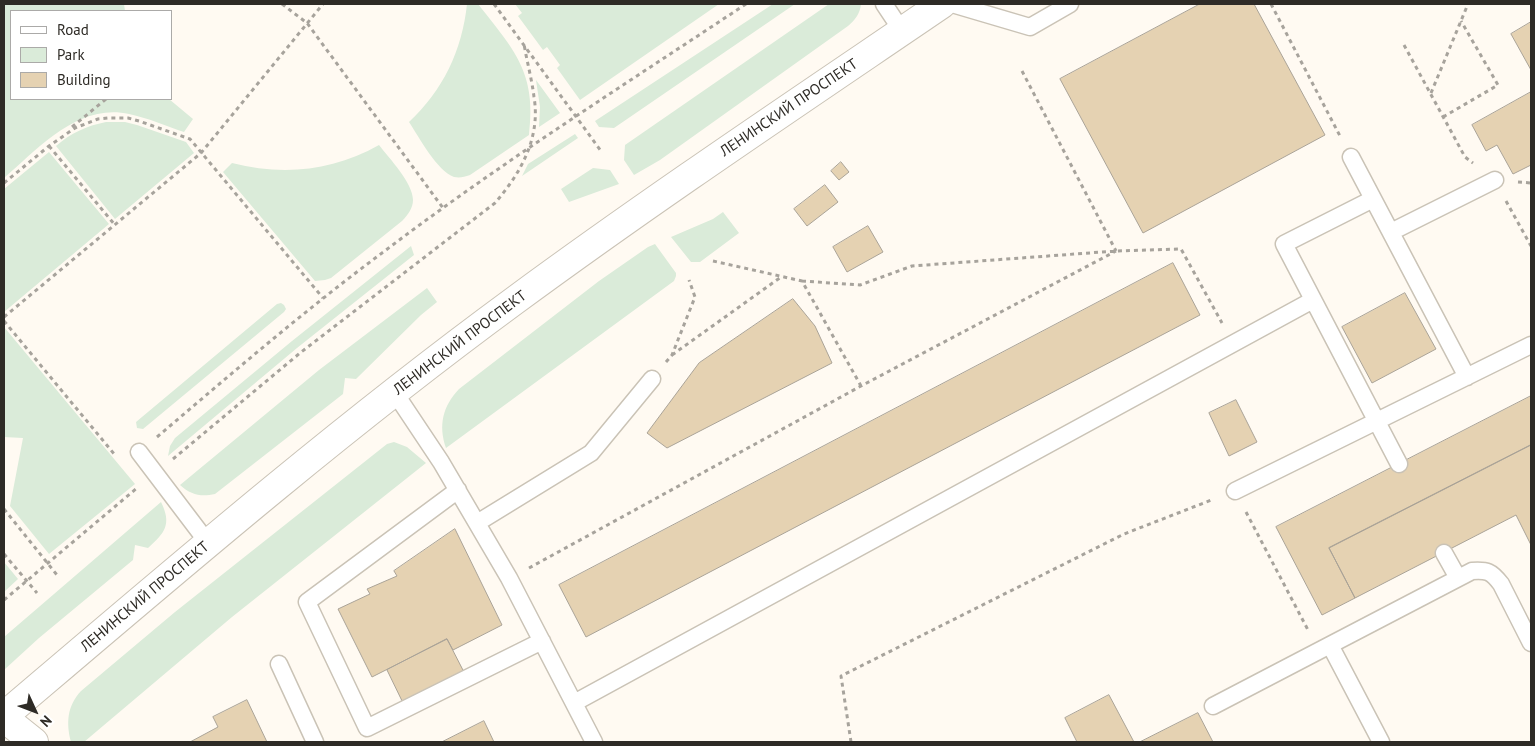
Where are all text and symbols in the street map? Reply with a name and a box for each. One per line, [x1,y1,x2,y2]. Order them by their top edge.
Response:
legend [10,10,172,100]
text: Road [57,20,89,39]
text: Park [57,45,85,64]
street label: ЛЕНИНСКИЙ ПРОСПЕКТ [717,55,861,161]
text: Building [57,70,111,89]
street label: ЛЕНИНСКИЙ ПРОСПЕКТ [390,287,530,399]
street label: ЛЕНИНСКИЙ ПРОСПЕКТ [77,538,213,656]
north arrow [10,686,60,736]
text: N [36,712,56,731]

